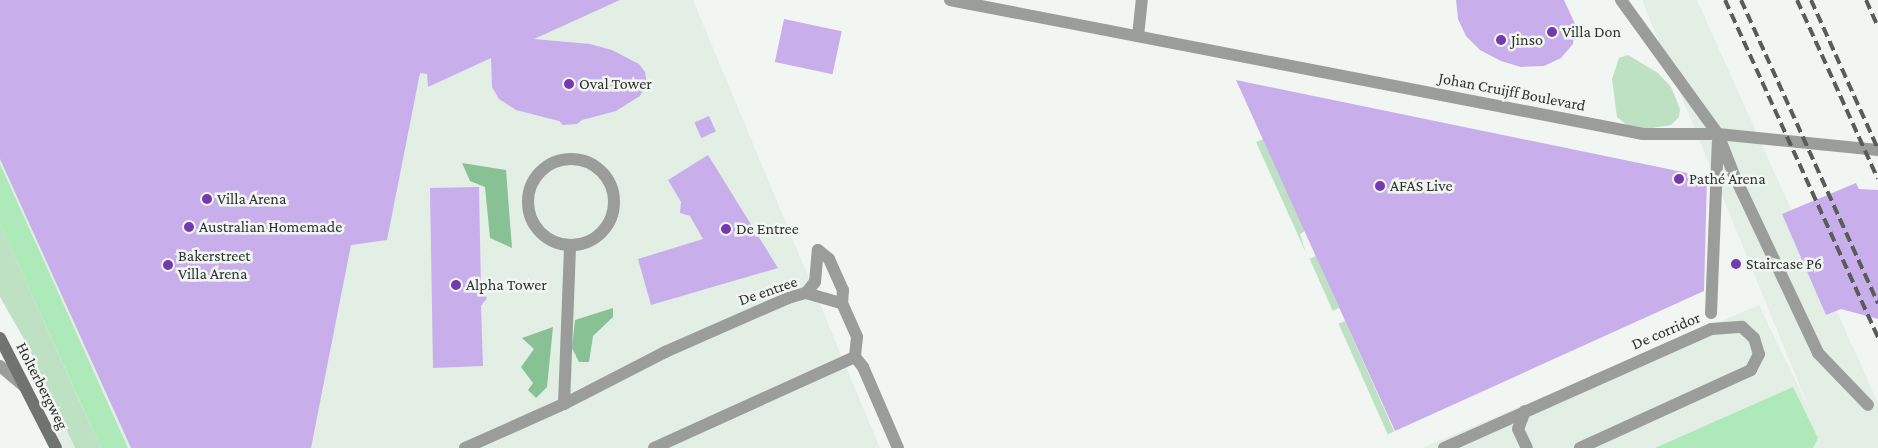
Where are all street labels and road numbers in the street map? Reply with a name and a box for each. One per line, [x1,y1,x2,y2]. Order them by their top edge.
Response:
street label: Johan Cruijff Boulevard [1437,68,1587,116]
street label: De entree [736,272,800,310]
street label: De corridor [1629,308,1703,354]
street label: Holterbergweg [12,339,72,433]

